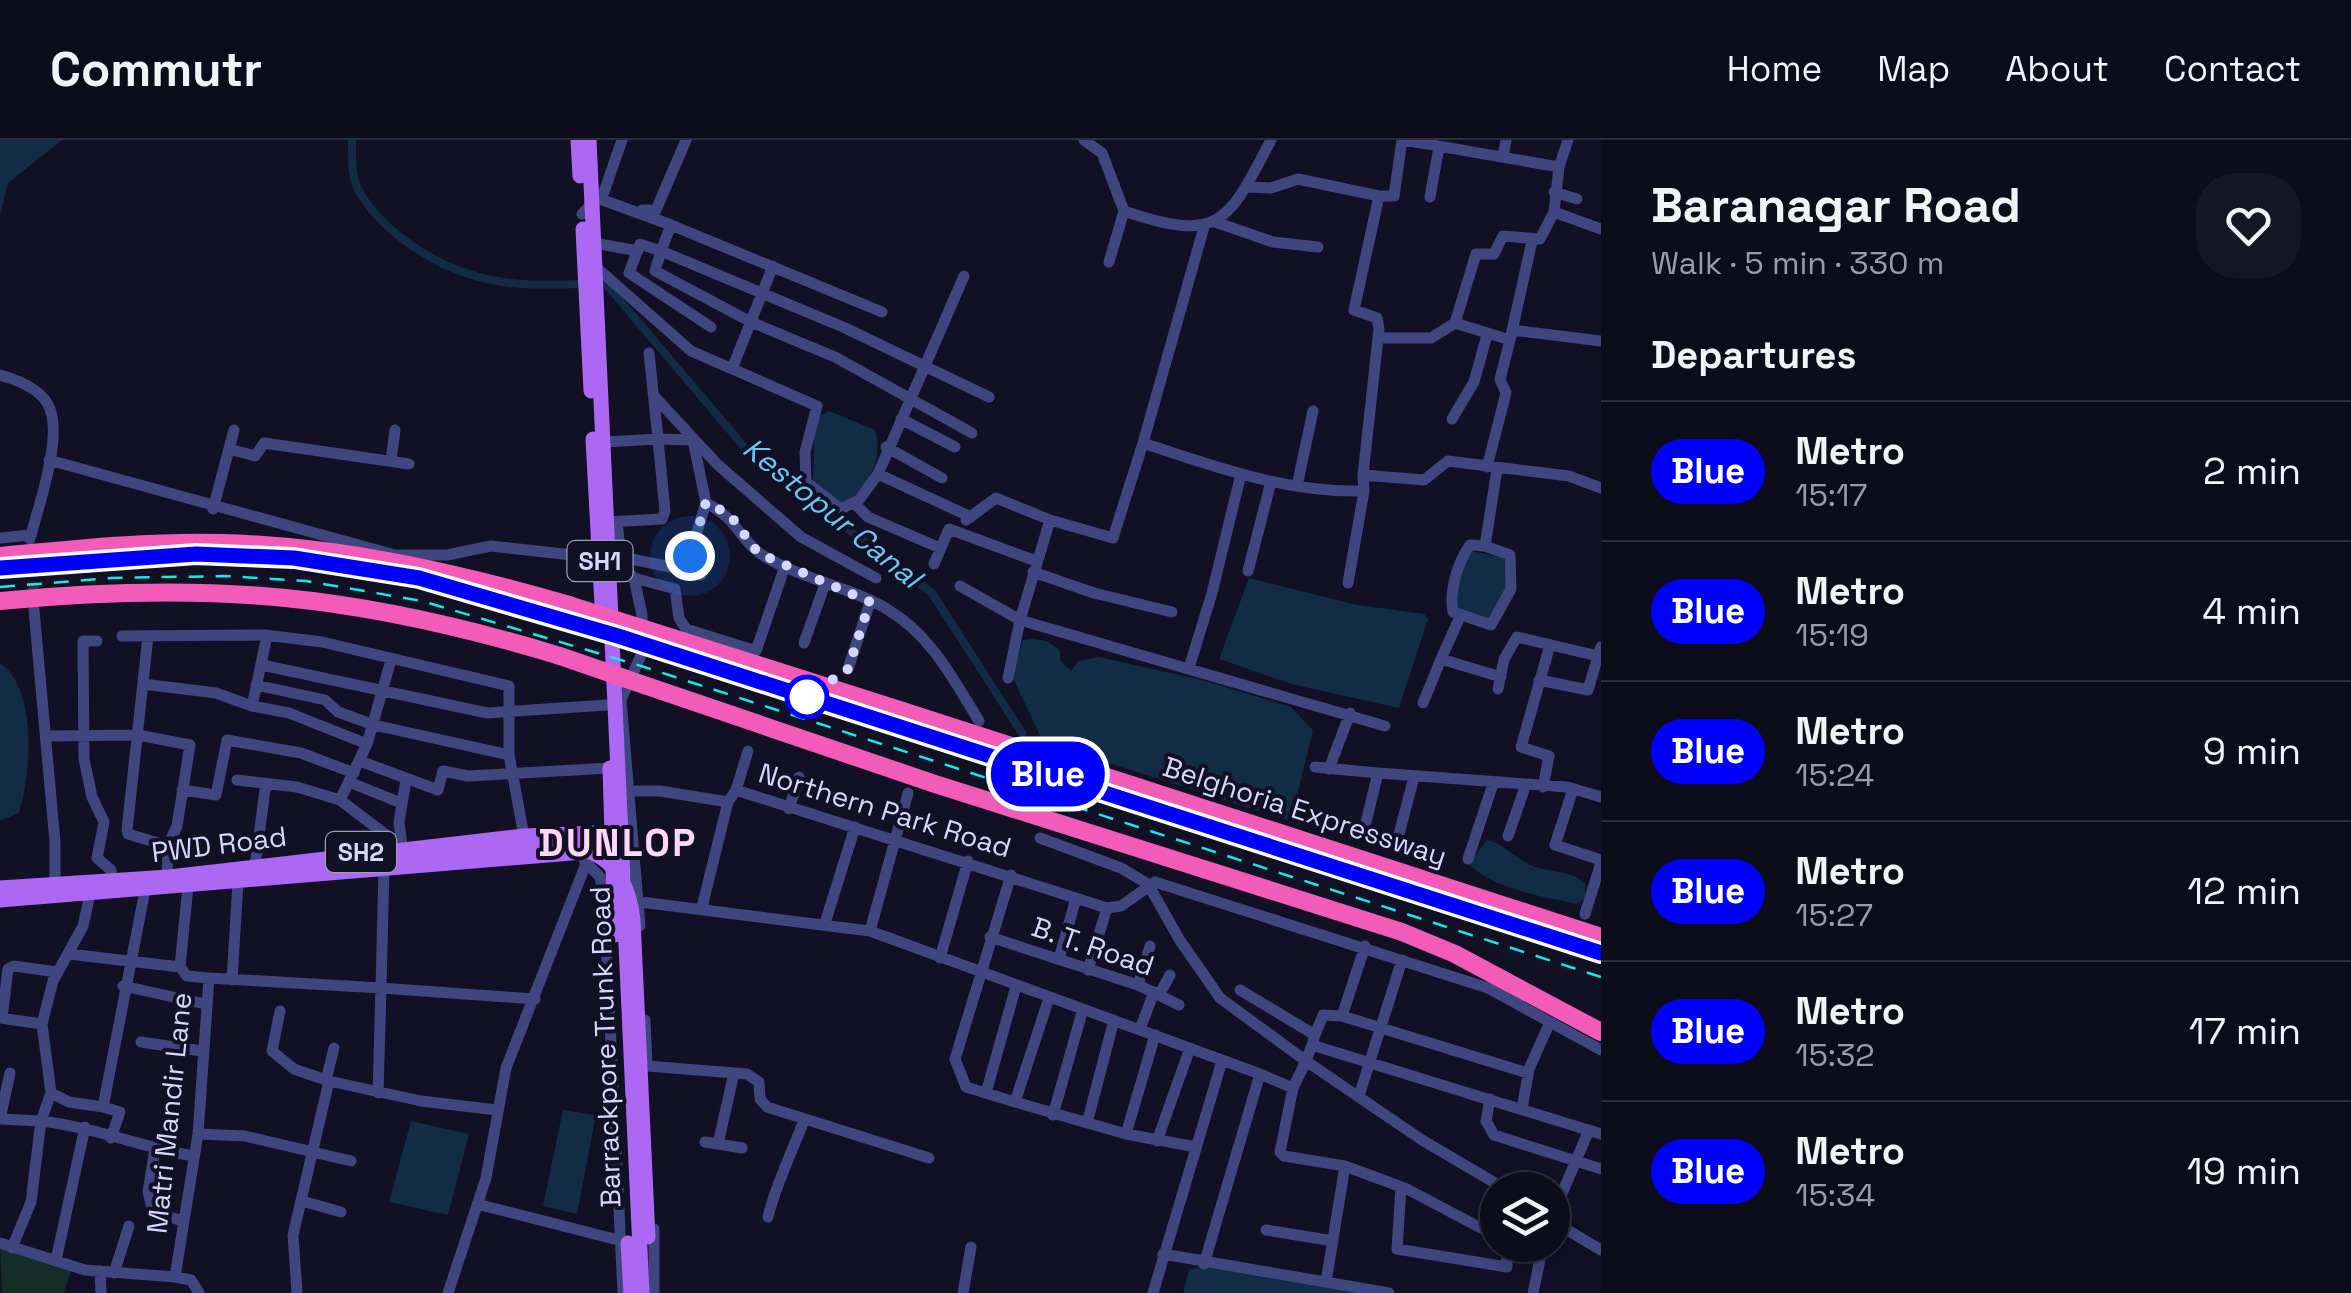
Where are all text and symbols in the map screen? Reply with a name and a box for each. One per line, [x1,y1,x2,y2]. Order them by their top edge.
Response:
text: Commutr [50,39,262,100]
text: Home [1727,47,1822,91]
text: Map [1877,47,1950,91]
text: About [2005,47,2109,91]
text: Contact [2164,47,2301,91]
button: heart [2196,173,2301,278]
text: Baranagar Road [1651,175,2021,236]
text: Walk · 5 min · 330 m [1651,243,1944,283]
text: Departures [1651,331,1856,379]
text: Metro [1795,427,1905,475]
water label: Kestopur Canal [735,429,932,599]
text: 2 min [2203,447,2301,495]
text: Blue [1671,449,1745,493]
text: 15:17 [1795,475,1867,515]
your location [665,531,715,581]
road number: SH1 [568,541,632,581]
text: Metro [1795,567,1905,615]
text: 4 min [2202,587,2301,635]
text: Blue [1671,589,1745,633]
text: 15:19 [1795,615,1869,655]
unlabelled marker [786,676,828,718]
text: Metro [1795,707,1905,755]
text: 9 min [2203,727,2301,775]
text: Blue [1671,729,1745,773]
line badge: Blue [978,742,1118,806]
street label: Belghoria Expressway [1158,748,1452,874]
text: Blue [1011,752,1085,796]
street label: Northern Park Road [754,754,1016,866]
text: 15:24 [1795,755,1874,795]
street label: PWD Road [149,818,289,870]
district label: DUNLOP [538,819,698,867]
road number: SH2 [326,832,396,872]
text: Metro [1795,847,1905,895]
text: 12 min [2187,867,2301,915]
text: Blue [1671,869,1745,913]
street label: Barrackpore Trunk Road [581,886,629,1208]
text: 15:27 [1795,895,1873,935]
street label: B. T. Road [1027,908,1159,984]
text: Metro [1795,987,1905,1035]
street label: Matri Mandir Lane [138,991,200,1235]
text: 17 min [2189,1007,2301,1055]
text: Blue [1671,1009,1745,1053]
text: 15:32 [1795,1035,1875,1075]
text: Metro [1795,1127,1905,1175]
text: 19 min [2187,1147,2301,1195]
text: Blue [1671,1149,1745,1193]
map controls [1480,1172,1570,1262]
button: layers [1480,1172,1570,1262]
text: 15:34 [1795,1175,1875,1215]

